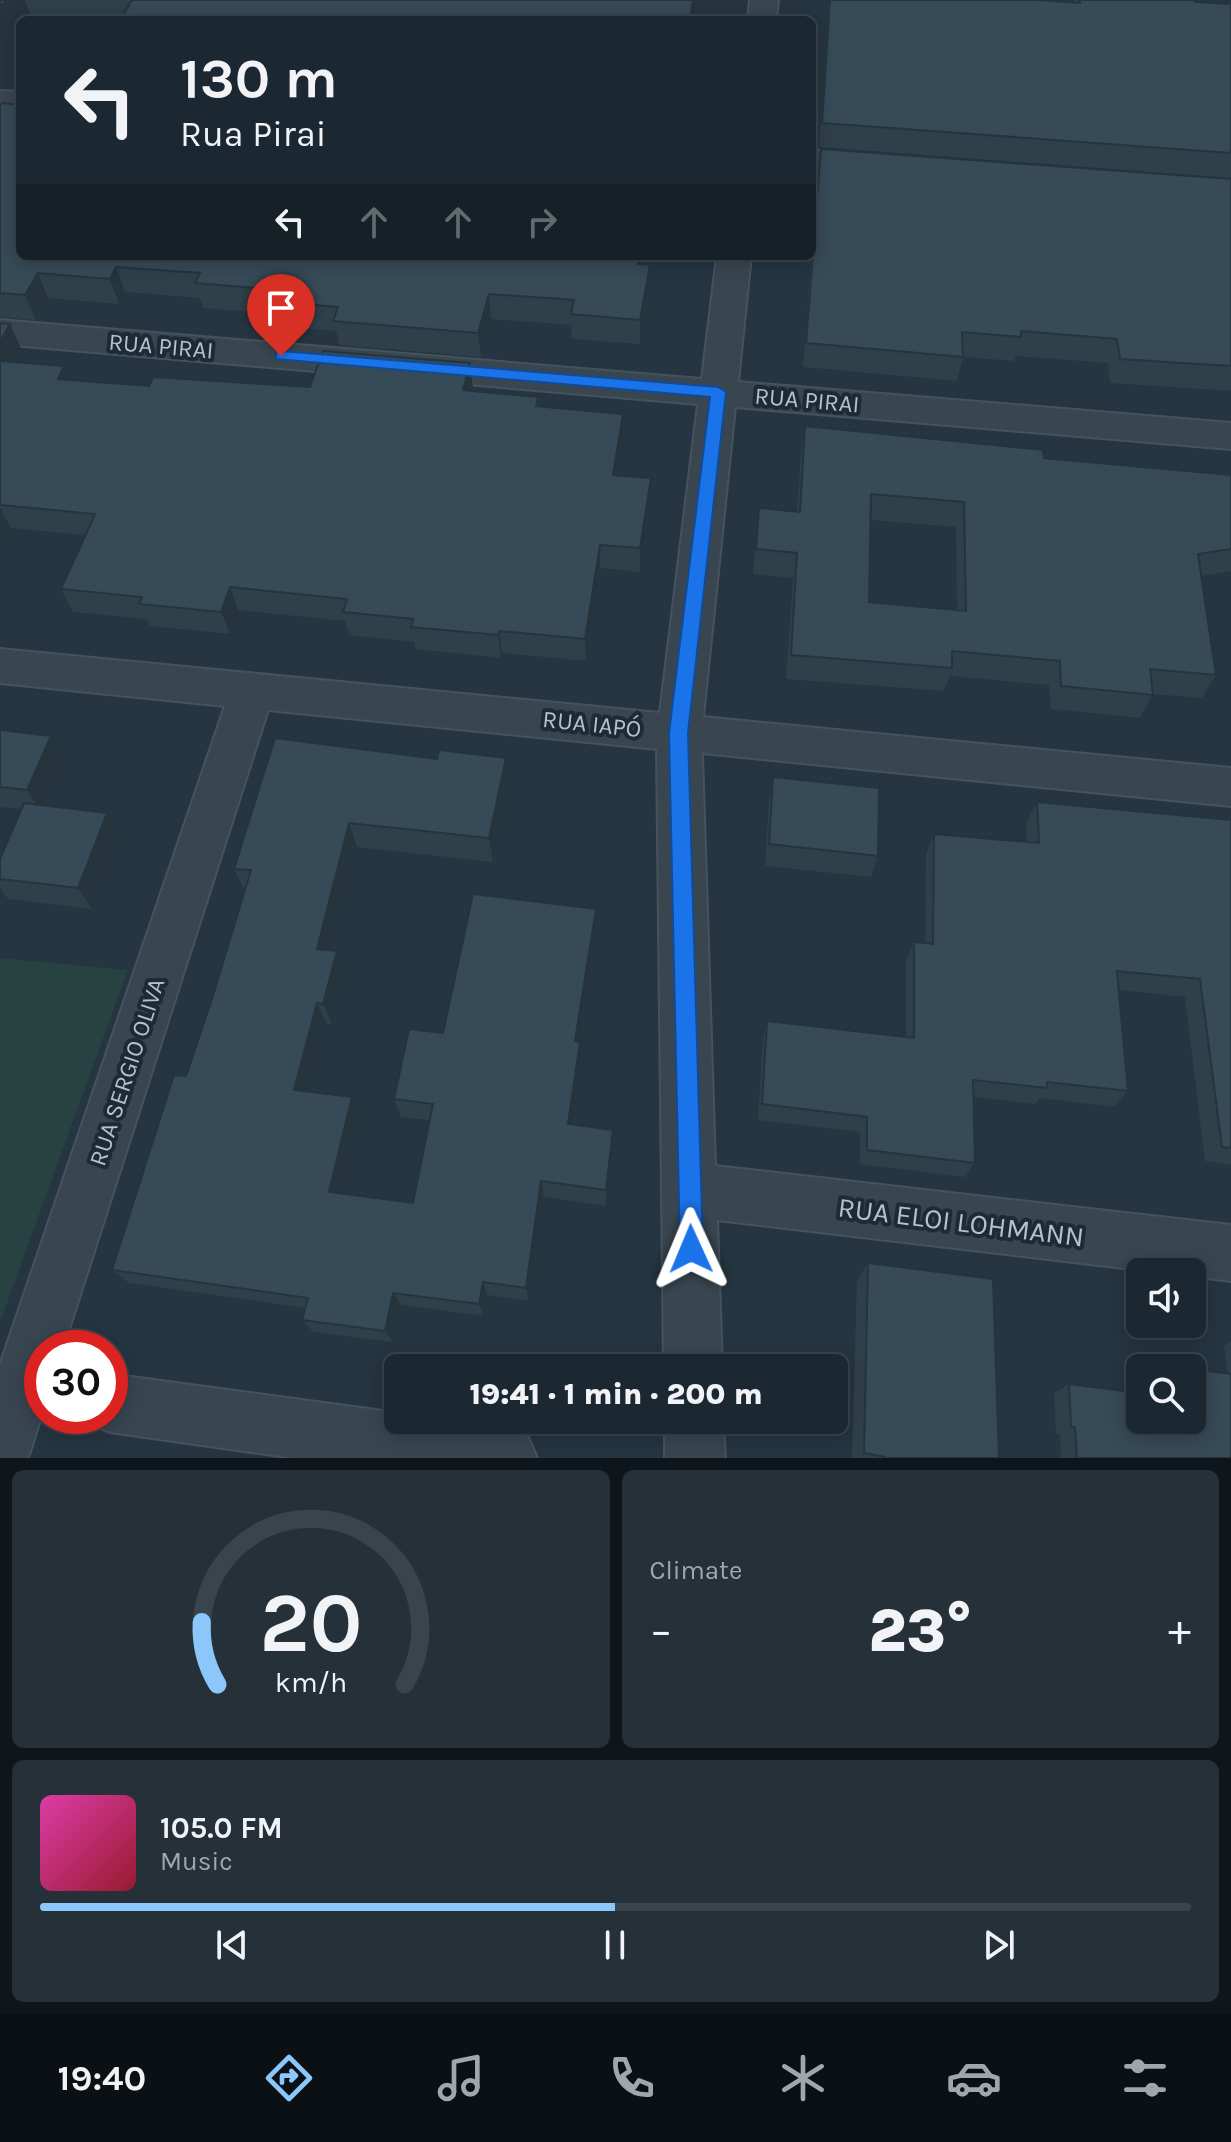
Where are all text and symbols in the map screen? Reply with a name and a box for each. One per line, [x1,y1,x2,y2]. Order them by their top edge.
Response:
text: 130 m [180,46,338,111]
icon: left [48,48,152,152]
text: Rua Pirai [180,113,326,155]
icon: left [268,200,312,244]
icon: ahead [352,200,396,244]
icon: ahead [436,200,480,244]
icon: right [520,200,564,244]
pin [247,274,315,356]
icon: arrive [259,286,303,330]
street label: RUA PIRAI [107,327,215,365]
street label: RUA PIRAI [753,381,861,419]
street label: RUA IAPÓ [541,705,643,743]
street label: RUA SERGIO OLIVA [83,974,171,1169]
street label: RUA ELOI LOHMANN [836,1191,1086,1253]
position arrow [649,1207,733,1291]
map controls [1126,1258,1206,1434]
button: sound [1126,1258,1206,1338]
speed limit sign: 30 [24,1330,128,1434]
button: search [1126,1354,1206,1434]
text: 19:41 · 1 min · 200 m [469,1376,763,1412]
text: Climate [650,1555,742,1586]
text: 20 [259,1575,362,1672]
text: 23° [868,1596,972,1666]
text: − [650,1605,673,1656]
text: + [1168,1605,1191,1656]
text: km/h [275,1666,347,1699]
text: 105.0 FM [160,1810,283,1846]
text: Music [160,1846,233,1877]
icon: previous [210,1923,254,1967]
icon: pause [593,1923,637,1967]
icon: next [977,1923,1021,1967]
icon: directions [261,2050,317,2106]
icon: music [433,2050,489,2106]
icon: phone [604,2050,660,2106]
icon: climate [775,2050,831,2106]
icon: car [946,2050,1002,2106]
icon: filters [1117,2050,1173,2106]
text: 19:40 [58,2057,146,2099]

